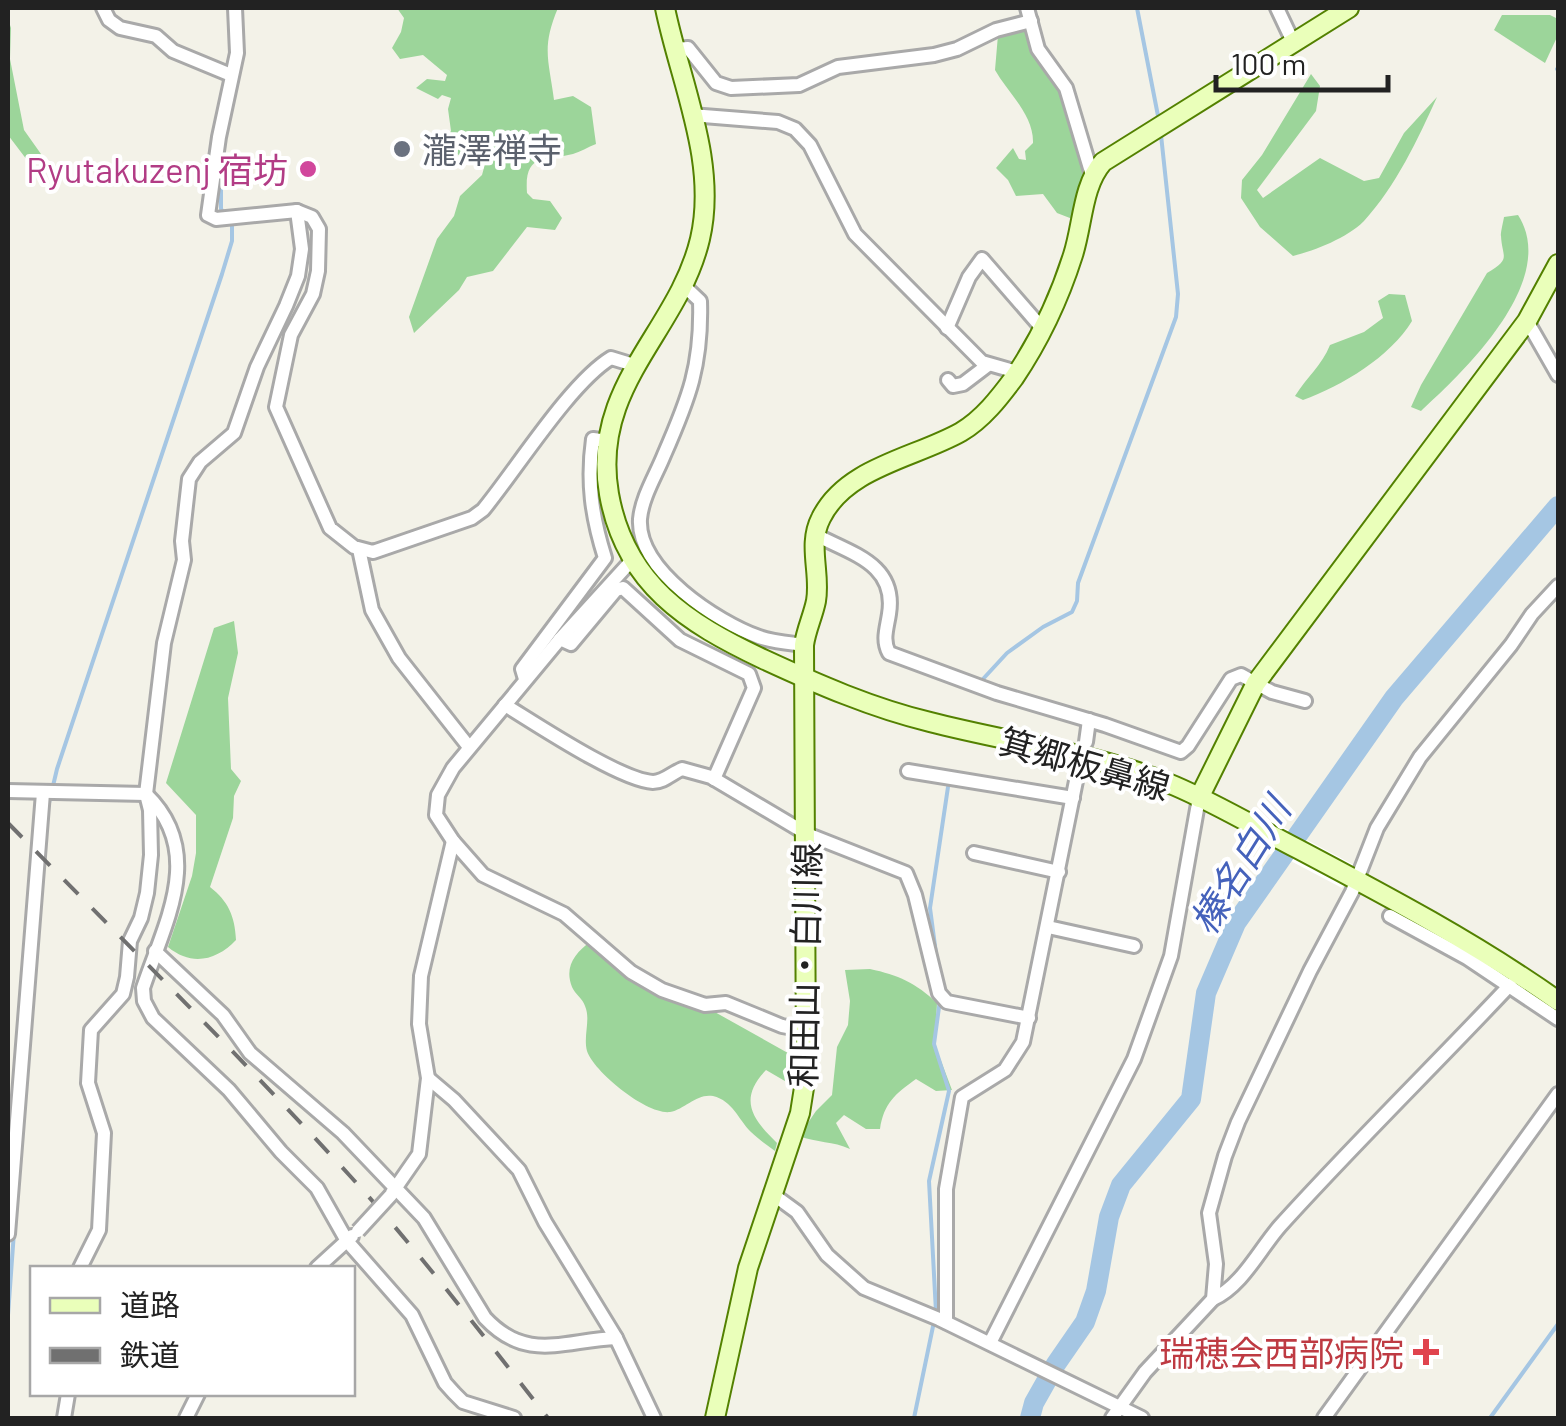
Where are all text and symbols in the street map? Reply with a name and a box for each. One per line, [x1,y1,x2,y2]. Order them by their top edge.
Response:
scale bar [1216,30,1388,92]
text: 100 m [1231,45,1306,81]
place label: 瀧澤禅寺 [422,128,562,170]
marker: 瀧澤禅寺 [391,138,413,160]
place label: Ryutakuzenj 宿坊 [26,148,288,190]
marker: Ryutakuzenj 宿坊 [297,158,319,180]
street label: 箕郷板鼻線 [995,719,1175,807]
water label: 榛名白川 [1179,785,1301,942]
street label: 和田山・白川線 [781,842,827,1088]
legend [30,1266,355,1396]
text: 道路 [120,1286,180,1322]
place label: 瑞穂会西部病院 [1159,1331,1404,1373]
text: 鉄道 [120,1336,180,1372]
marker: 瑞穂会西部病院 [1413,1339,1439,1365]

